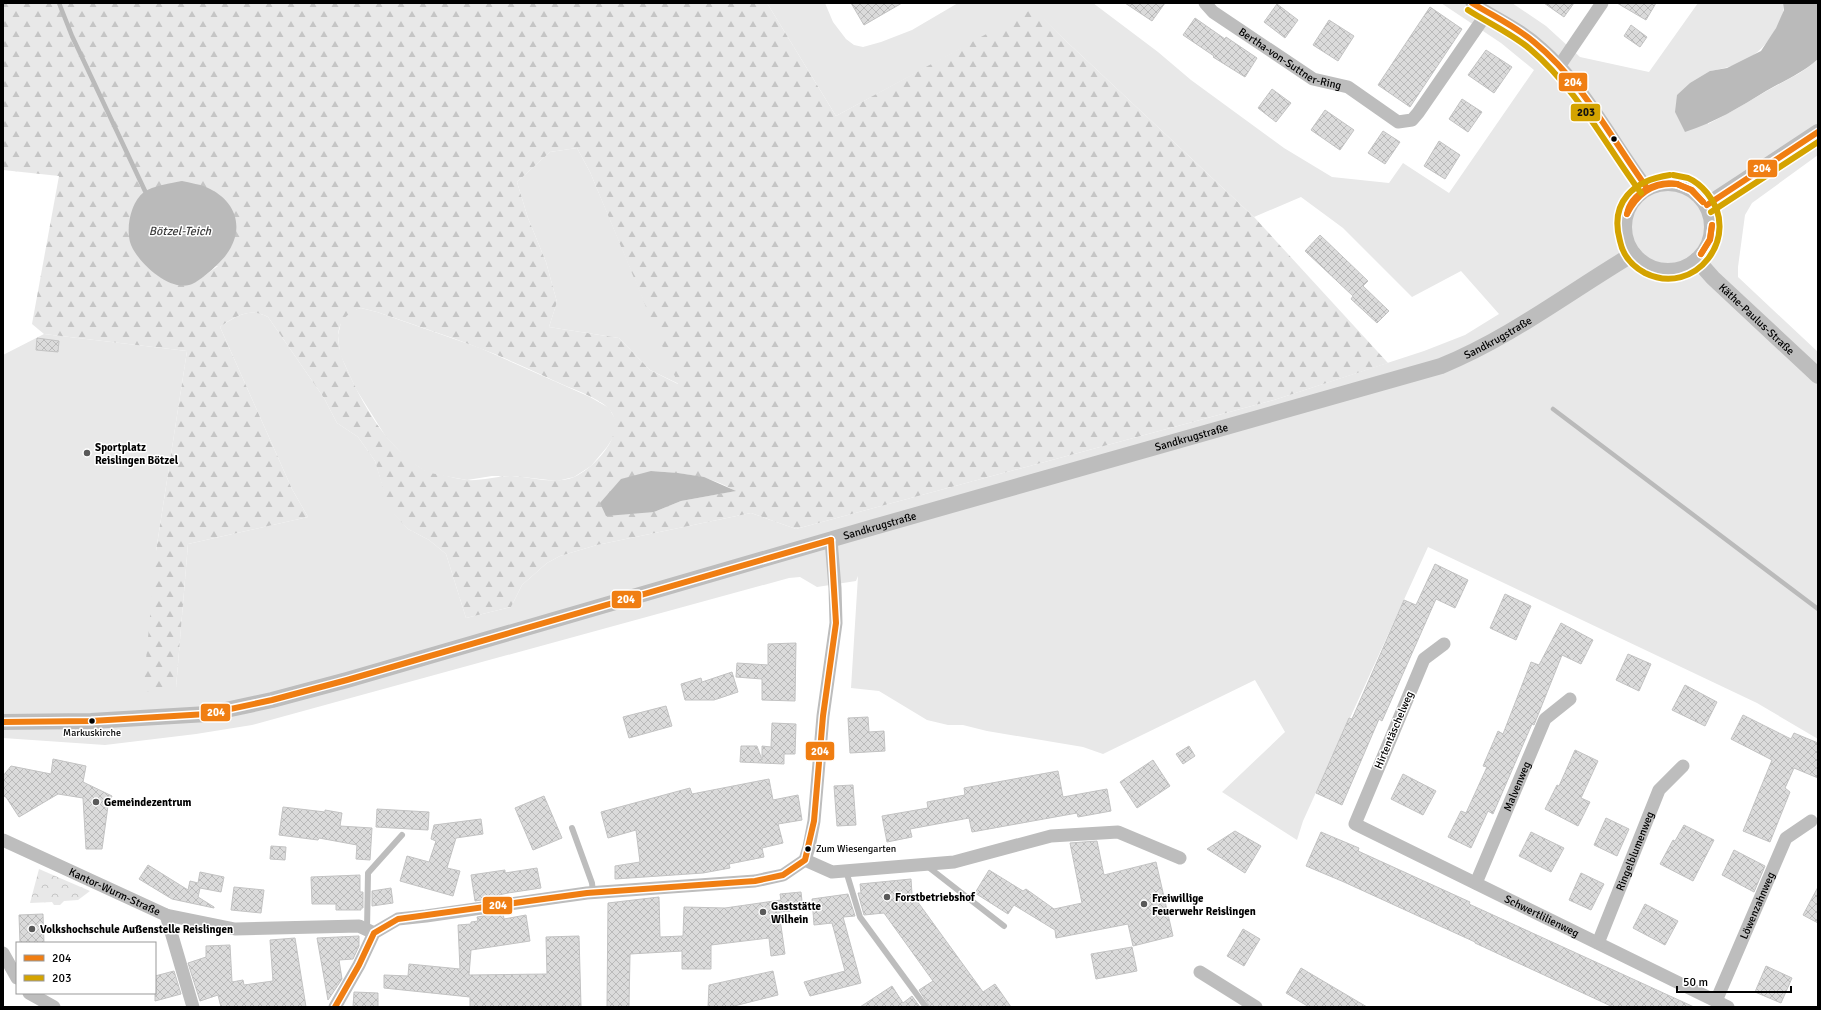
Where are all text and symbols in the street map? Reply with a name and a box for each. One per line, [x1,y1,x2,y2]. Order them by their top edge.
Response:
street label: Bertha-von-Suttner-Ring [1236,25,1343,92]
line badge: 204 [1558,72,1588,92]
text: 204 [1564,76,1582,89]
line badge: 203 [1570,103,1601,122]
text: 203 [1577,106,1595,119]
unlabelled marker [1609,134,1619,144]
line badge: 204 [1747,159,1778,178]
text: 204 [1753,162,1771,175]
water label: Bötzel-Teich [149,224,212,239]
street label: Käthe-Paulus-Straße [1716,280,1797,357]
street label: Sandkrugstraße [1462,313,1534,362]
street label: Sandkrugstraße [1153,420,1230,453]
place label: Sportplatz Reislingen Bötzel [95,441,179,467]
marker: Sportplatz Reislingen Bötzel [82,448,92,458]
street label: Sandkrugstraße [842,509,918,542]
line badge: 204 [611,590,642,609]
text: 204 [617,593,635,606]
street label: Hirtentäschelweg [1372,689,1416,771]
line badge: 204 [200,703,231,722]
text: 204 [207,706,225,719]
marker: Markuskirche [87,716,97,726]
place label: Markuskirche [63,727,121,739]
line badge: 204 [805,741,835,761]
text: 204 [811,745,829,758]
street label: Malvenweg [1500,759,1533,813]
place label: Gemeindezentrum [104,796,192,809]
marker: Gemeindezentrum [91,797,101,807]
street label: Ringelblumenweg [1613,809,1656,893]
place label: Zum Wiesengarten [816,843,896,855]
marker: Zum Wiesengarten [803,844,813,854]
street label: Kantor-Wurm-Straße [67,865,163,918]
street label: Löwenzahnweg [1737,870,1777,941]
place label: Forstbetriebshof [895,891,976,904]
marker: Forstbetriebshof [882,892,892,902]
place label: Freiwillige Feuerwehr Reislingen [1152,892,1256,918]
street label: Schwertlilienweg [1502,892,1581,940]
line badge: 204 [482,896,513,915]
text: 204 [489,899,507,912]
marker: Freiwillige Feuerwehr Reislingen [1139,899,1149,909]
place label: Gaststätte Wilhein [771,900,822,926]
marker: Gaststätte Wilhein [758,907,768,917]
place label: Volkshochschule Außenstelle Reislingen [40,923,233,936]
marker: Volkshochschule Außenstelle Reislingen [27,924,37,934]
legend [16,942,156,994]
text: 204 [52,951,72,966]
scale bar [1677,968,1791,994]
text: 203 [52,971,71,986]
text: 50 m [1683,975,1708,990]

